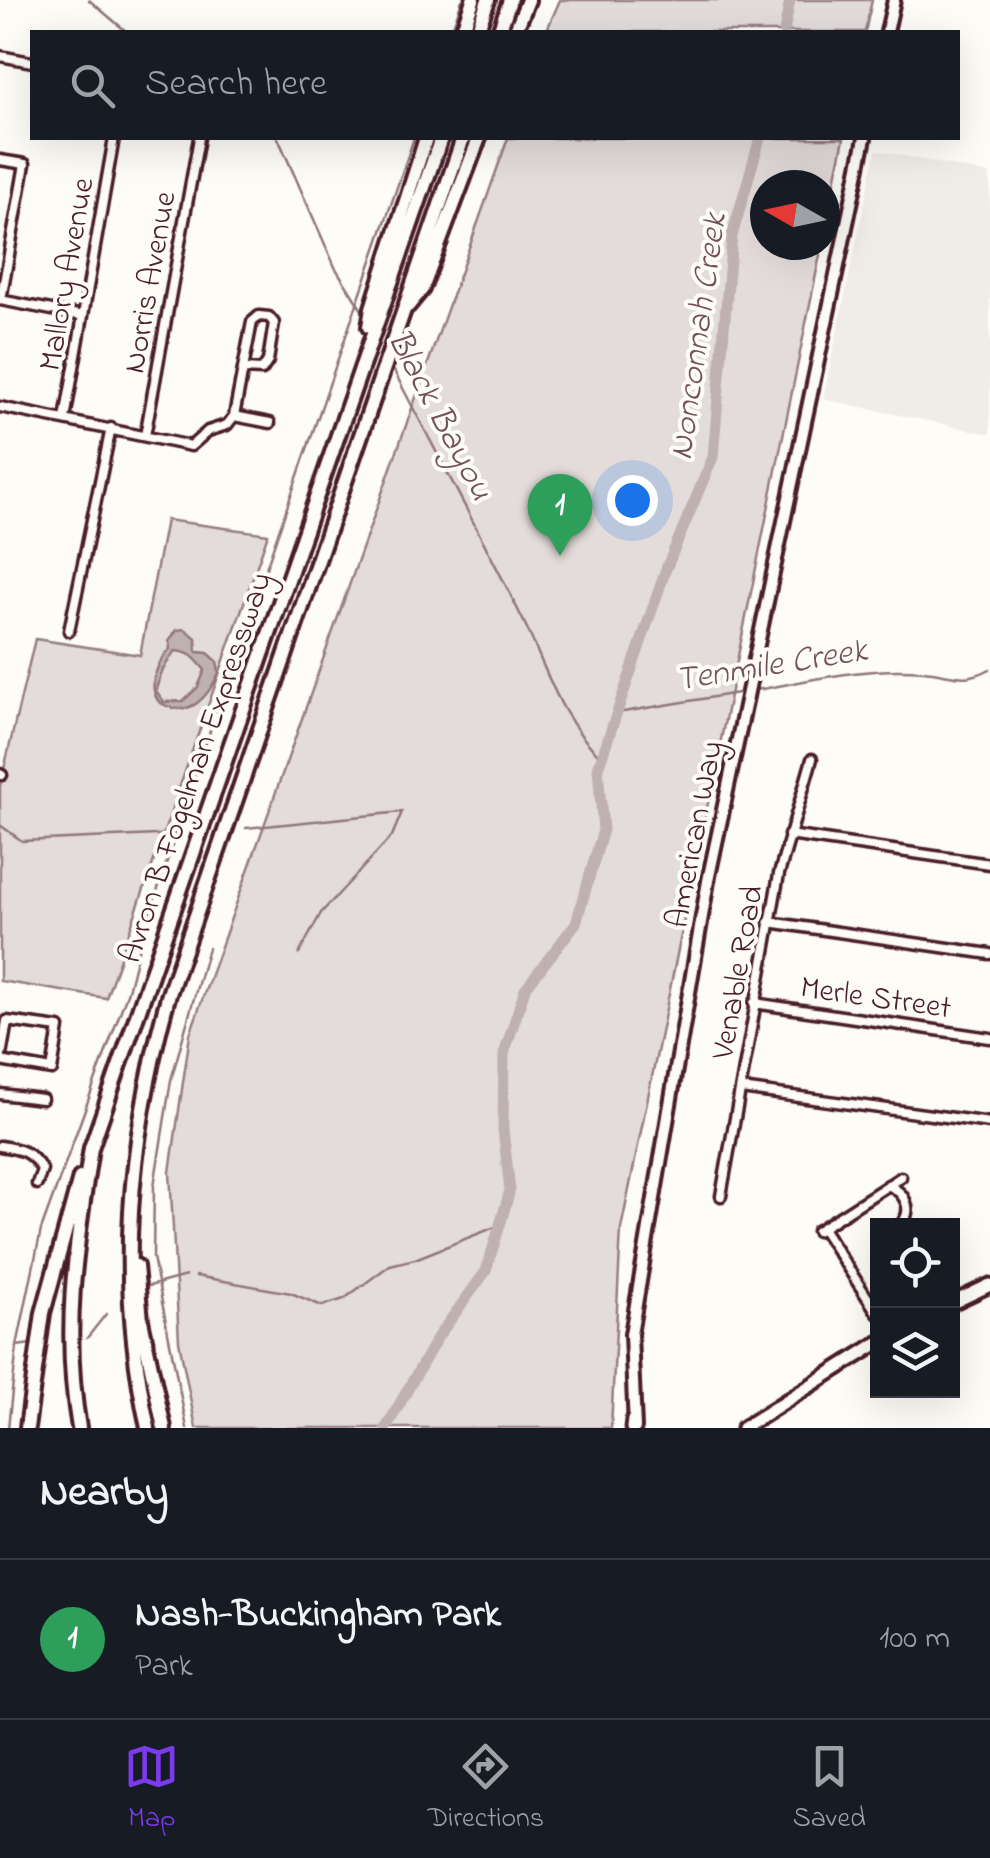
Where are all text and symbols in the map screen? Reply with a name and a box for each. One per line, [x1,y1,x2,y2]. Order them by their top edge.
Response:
search box [30,30,960,140]
text: Search here [145,57,327,113]
icon: search [65,58,120,113]
north arrow [750,170,840,260]
street label: Mallory Avenue [28,174,109,375]
street label: Norris Avenue [112,187,191,377]
water label: Nonconnah Creek [657,208,742,463]
water label: Black Bayou [373,321,505,510]
pin: 1 [528,474,592,556]
your location [607,475,658,526]
street label: Avron B Fogelman Expressway [108,566,286,970]
water label: Tenmile Creek [672,626,873,707]
street label: American Way [655,737,738,932]
street label: Venable Road [701,882,778,1064]
street label: Merle Street [797,966,954,1033]
map controls [870,1218,960,1398]
button: locate [870,1218,960,1308]
button: layers [870,1308,960,1398]
text: Nearby [40,1463,168,1524]
text: Nash-Buckingham Park [135,1588,501,1644]
text: 1 [67,1616,78,1663]
text: 100 m [879,1616,950,1663]
text: Park [135,1644,193,1691]
tab: Map [124,1739,179,1840]
tab: Directions [428,1739,544,1840]
tab: Saved [793,1739,866,1840]

